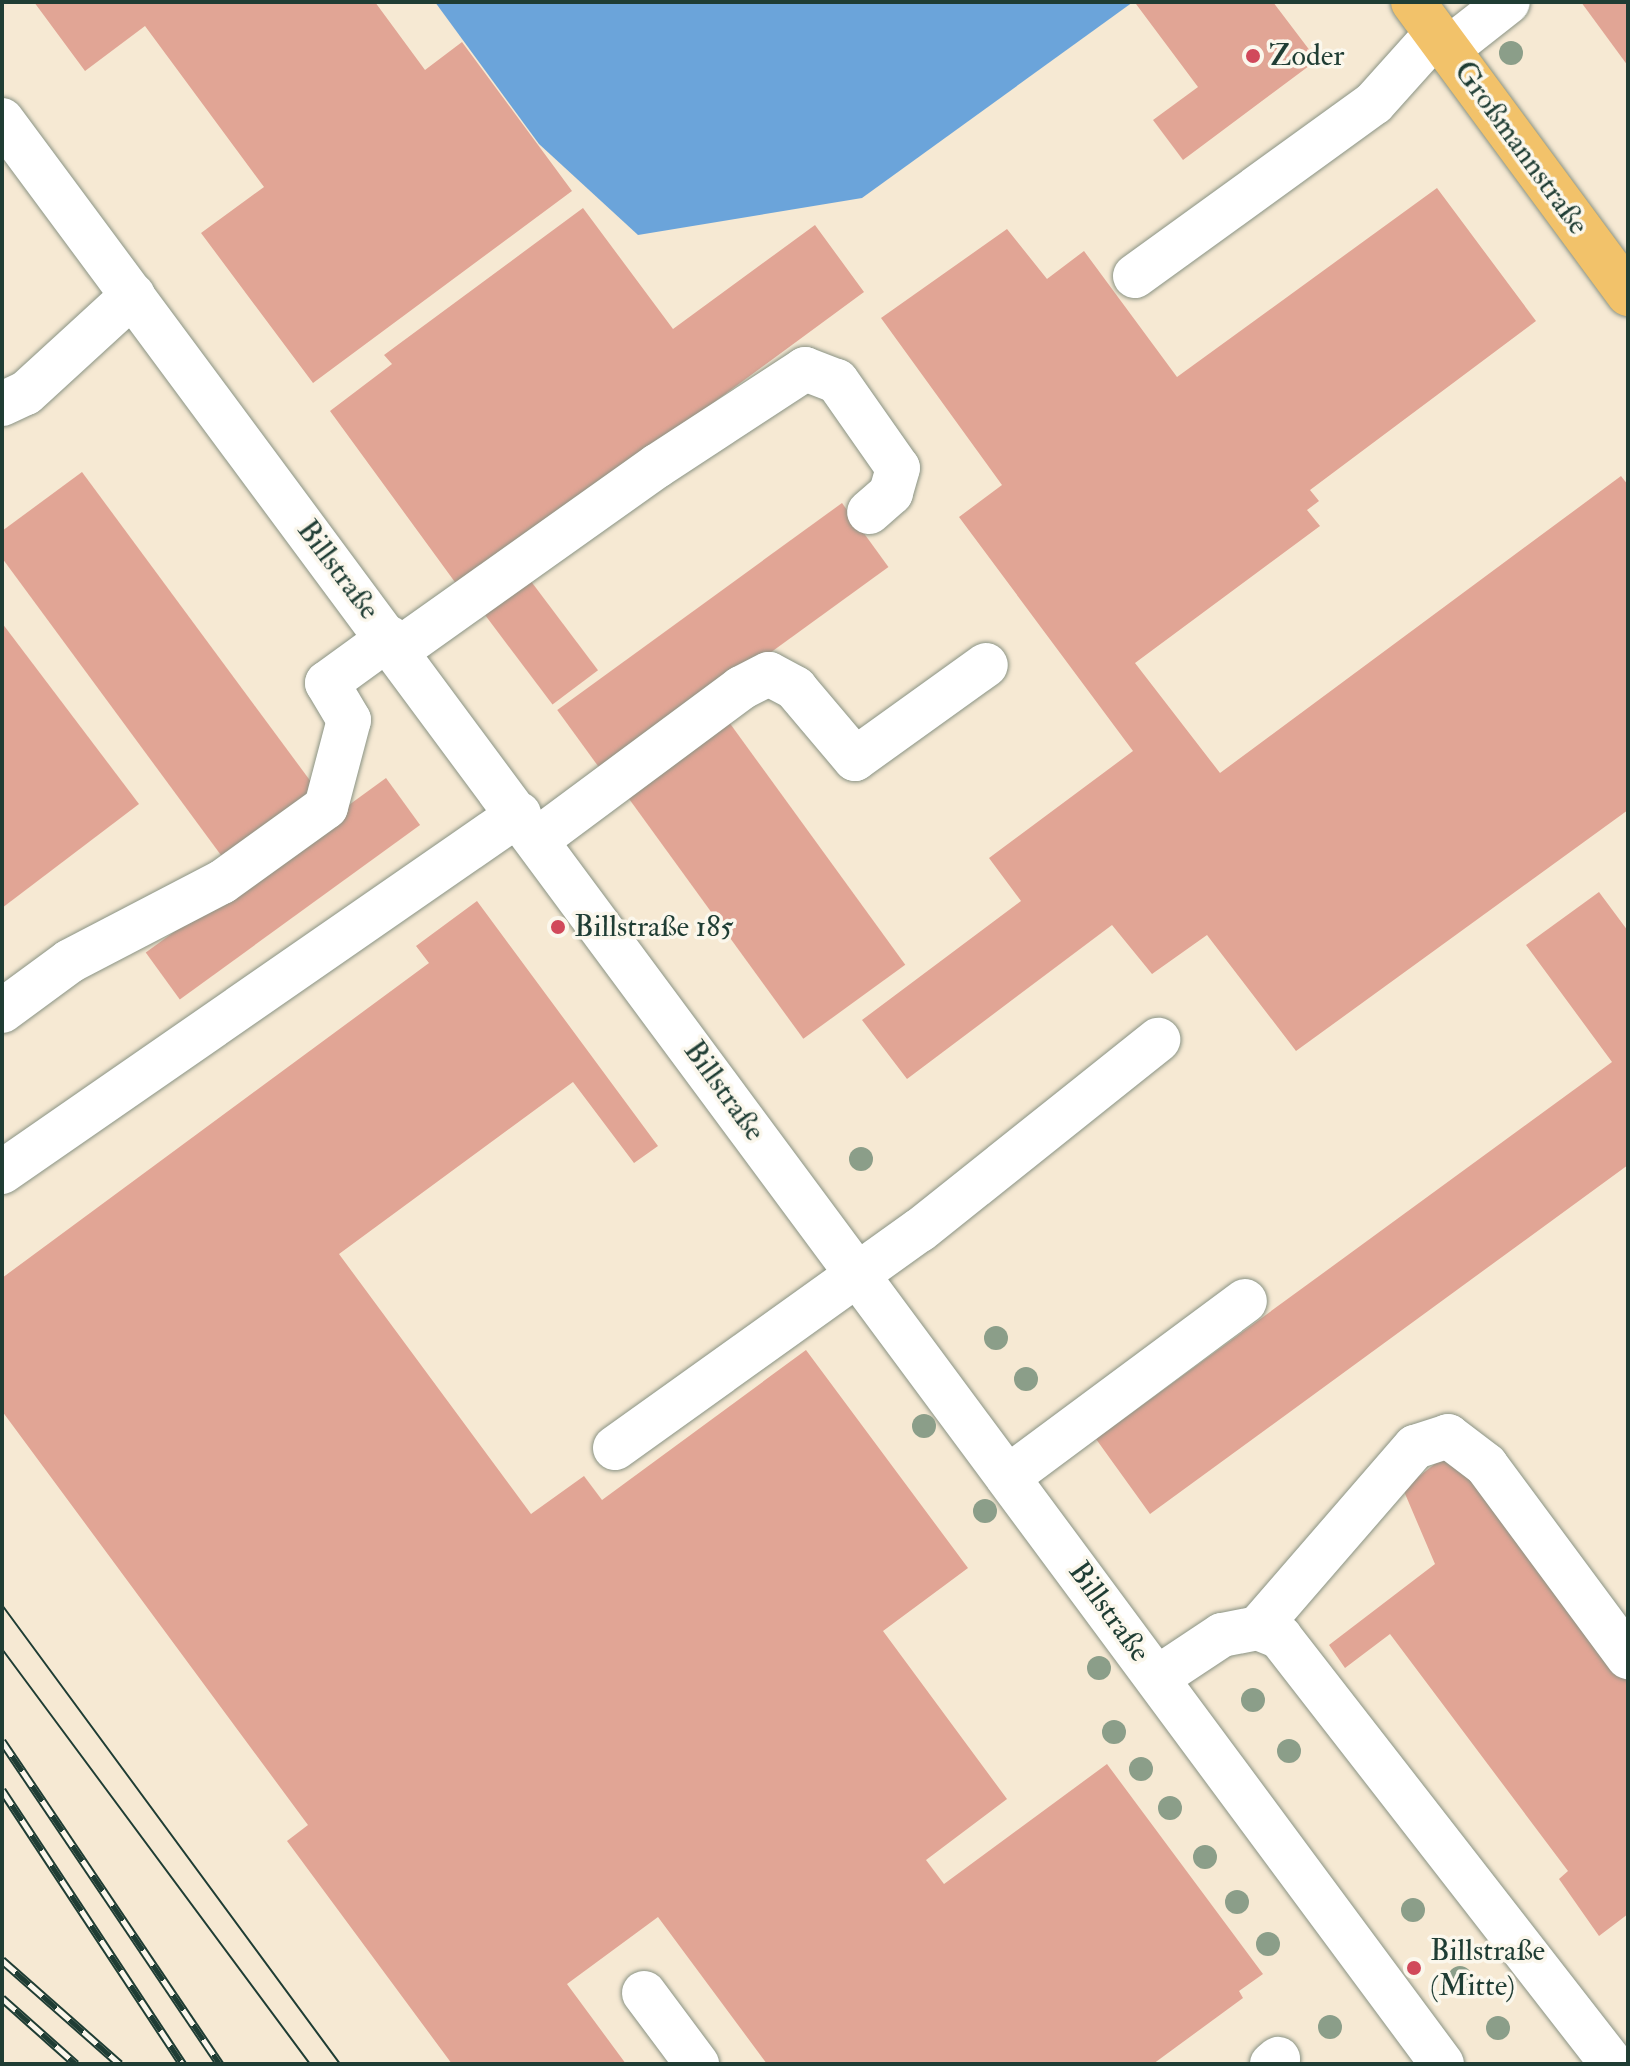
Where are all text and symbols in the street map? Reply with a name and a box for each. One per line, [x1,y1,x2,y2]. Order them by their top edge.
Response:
place label: Zoder [1269,38,1344,74]
marker: Zoder [1244,47,1262,65]
street label: Großmannstraße [1446,54,1596,242]
street label: Billstraße [289,513,387,627]
place label: Billstraße 185 [574,909,733,945]
marker: Billstraße 185 [549,918,567,936]
street label: Billstraße [676,1034,772,1148]
street label: Billstraße [1061,1555,1157,1669]
place label: Billstraße (Mitte) [1430,1933,1545,2004]
marker: Billstraße (Mitte) [1405,1959,1423,1977]

